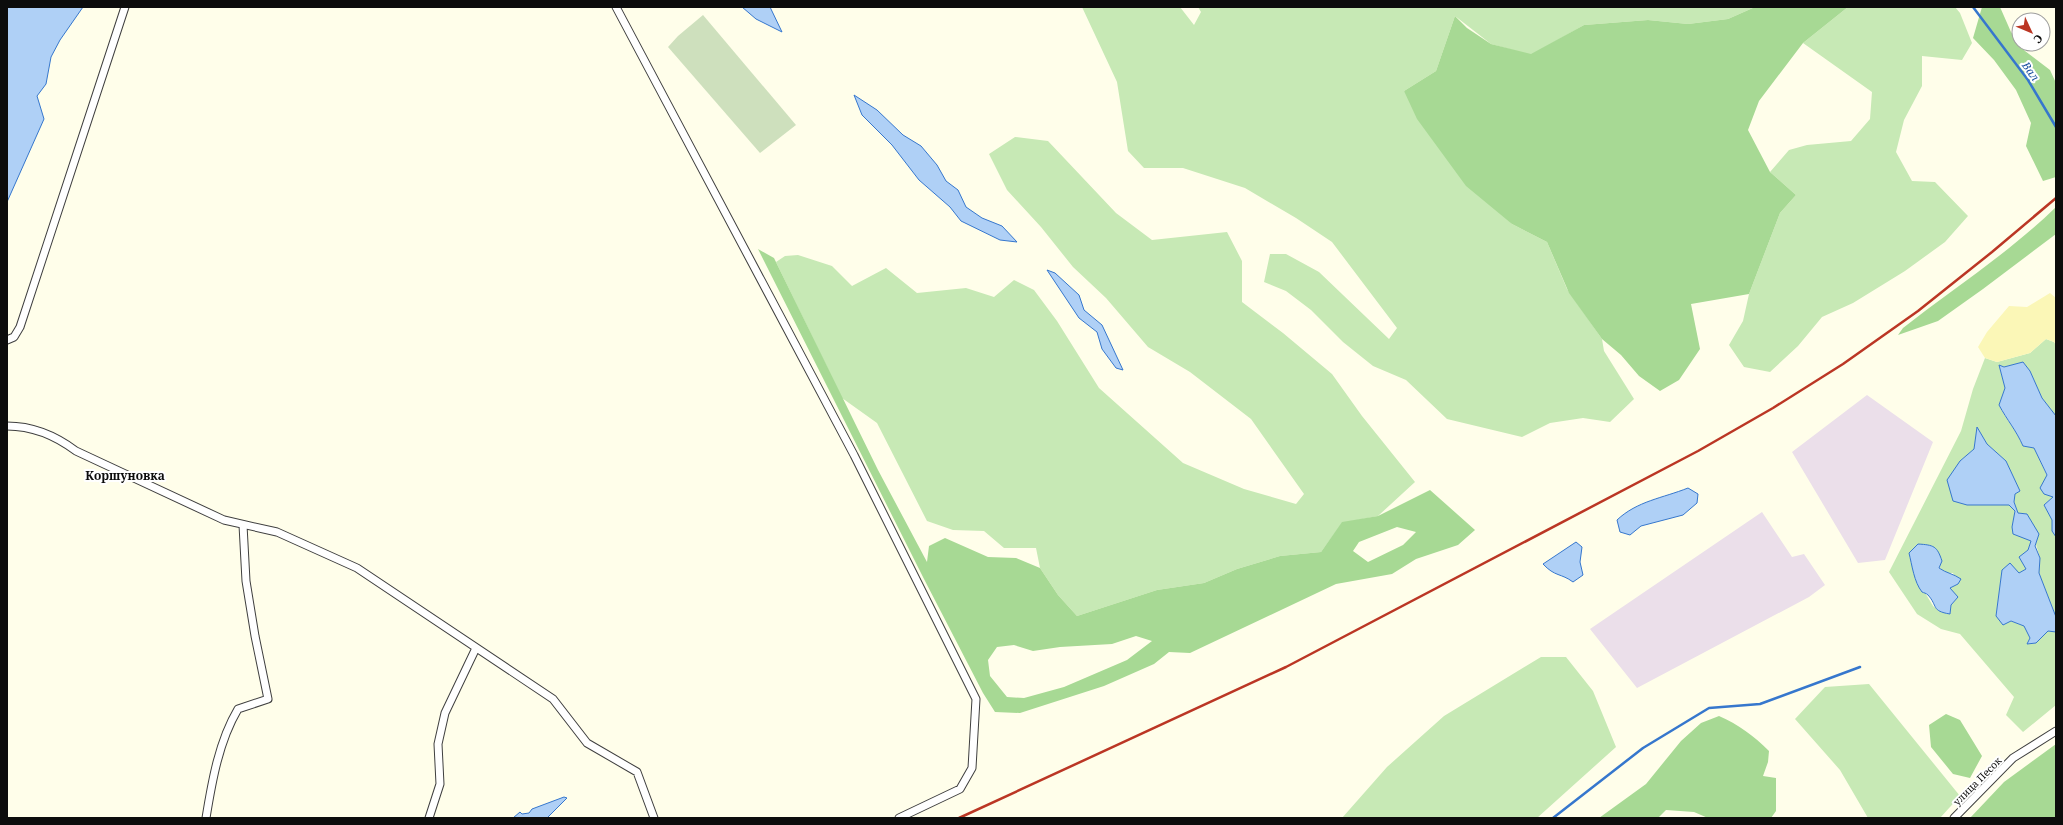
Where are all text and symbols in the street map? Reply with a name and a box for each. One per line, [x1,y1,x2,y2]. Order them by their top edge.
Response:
north arrow [2011,12,2051,52]
text: С [2031,31,2046,47]
water label: Вал [2018,58,2043,84]
district label: Коршуновка [85,467,165,484]
street label: улица Песок [1950,754,2004,808]

